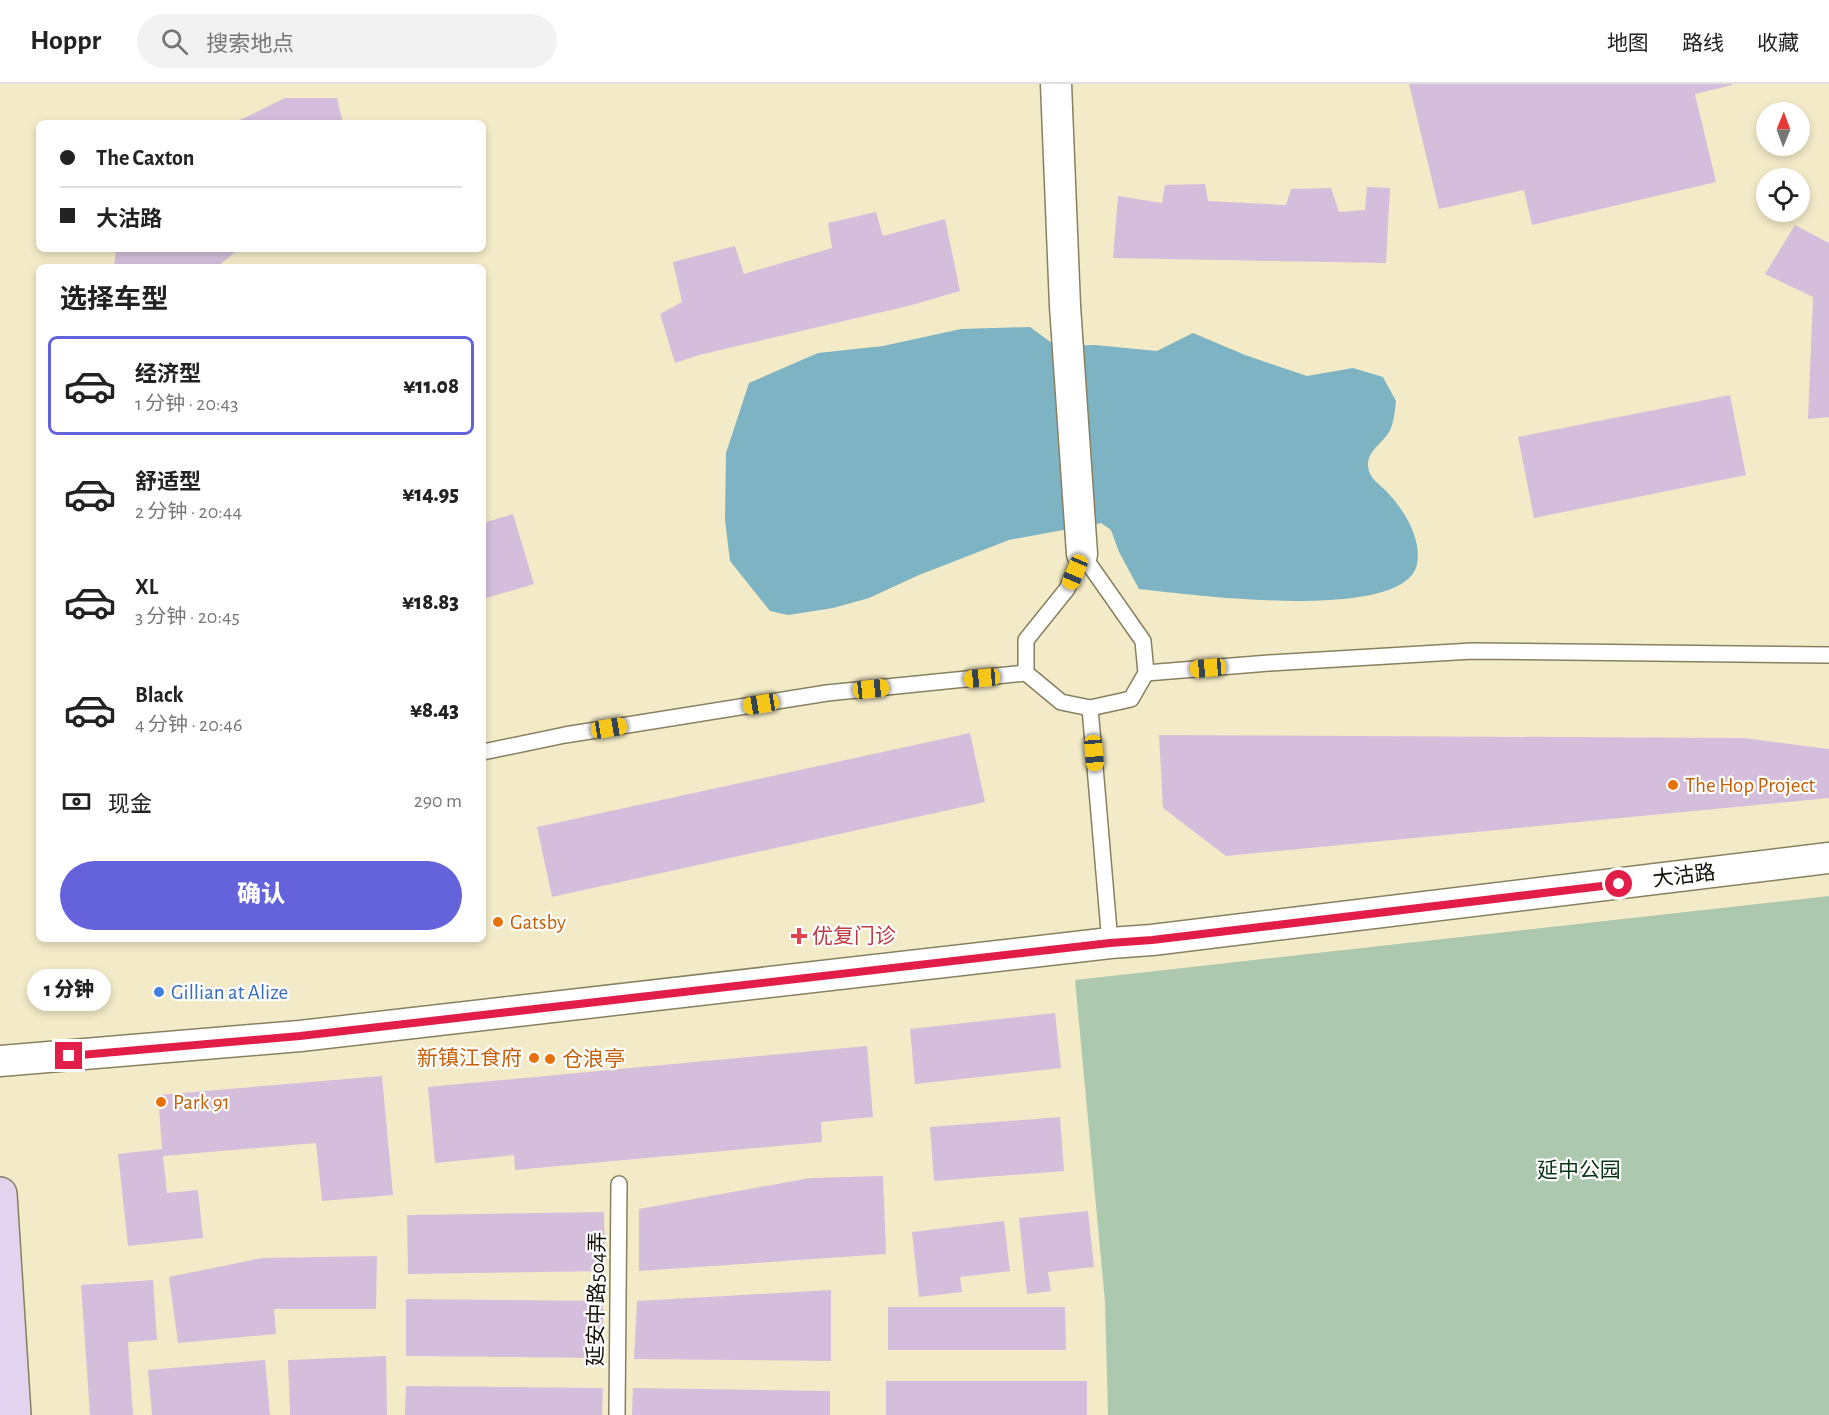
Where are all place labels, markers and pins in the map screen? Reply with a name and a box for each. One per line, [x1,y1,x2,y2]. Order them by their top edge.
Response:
place label: The Hop Project [1685,775,1816,796]
marker: The Hop Project [1666,778,1680,792]
place label: Gatsby [510,912,566,933]
marker: Gatsby [491,915,505,929]
place label: 优复门诊 [812,925,896,947]
marker: 优复门诊 [790,927,808,945]
place label: Gillian at Alize [171,982,288,1003]
marker: Gillian at Alize [152,985,166,999]
place label: 新镇江食府 [417,1047,522,1069]
place label: 仓浪亭 [562,1048,625,1070]
marker: 新镇江食府 [527,1051,541,1065]
marker: 仓浪亭 [543,1052,557,1066]
place label: Park 91 [173,1092,230,1113]
marker: Park 91 [154,1095,168,1109]

